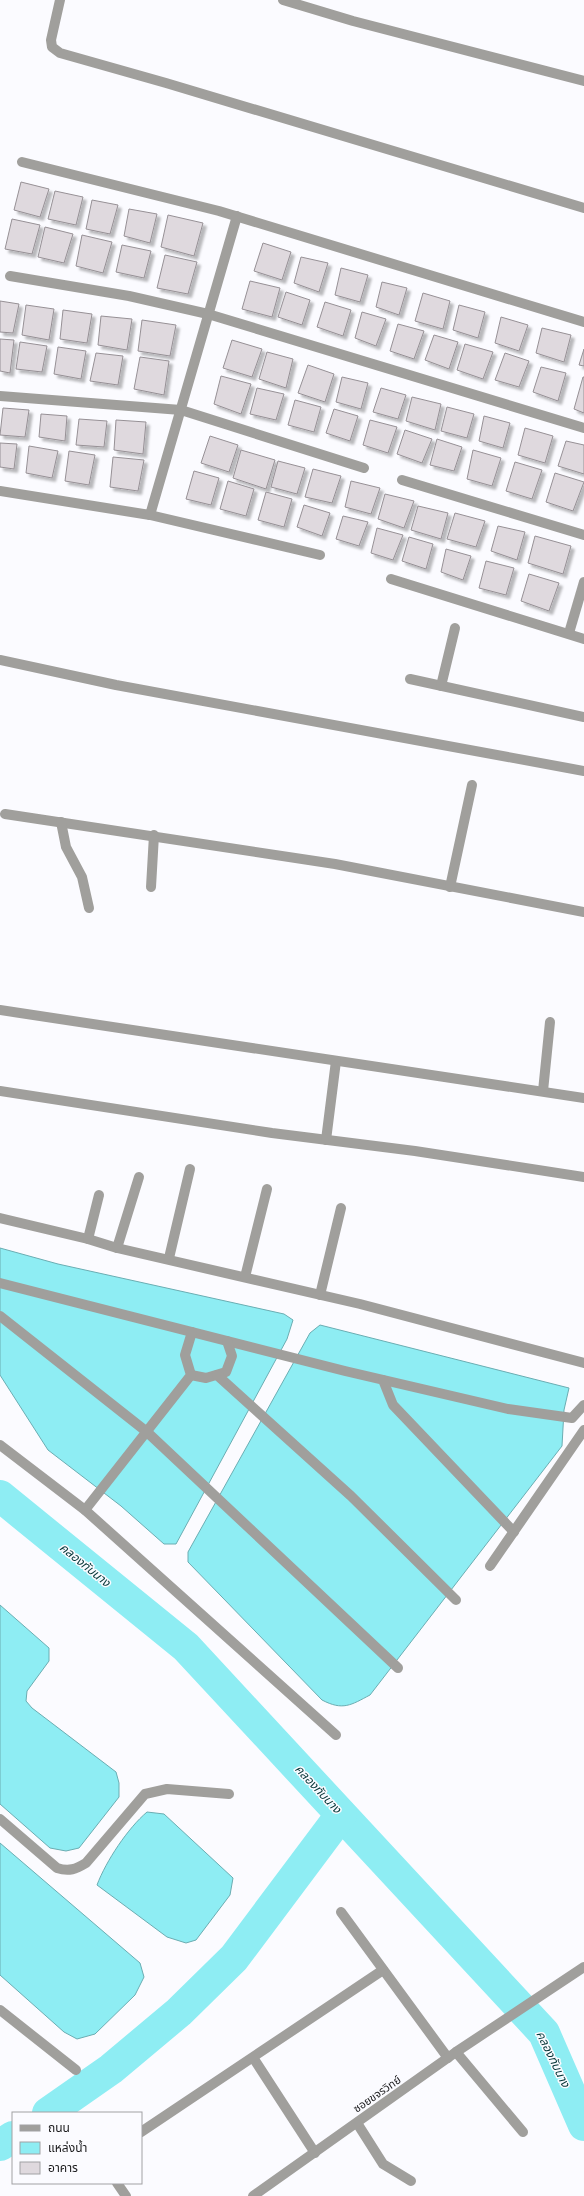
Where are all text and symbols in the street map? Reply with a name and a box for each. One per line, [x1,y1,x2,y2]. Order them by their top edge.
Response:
water label: คลองทับนาง [57,1540,114,1590]
water label: คลองทับนาง [292,1761,345,1816]
water label: คลองทับนาง [533,2028,574,2090]
street label: ซอยขจรวิทย์ [351,2072,404,2115]
legend [12,2112,142,2184]
text: ถนน [48,2120,70,2135]
text: แหล่งน้ำ [48,2139,87,2155]
text: อาคาร [48,2160,78,2175]

